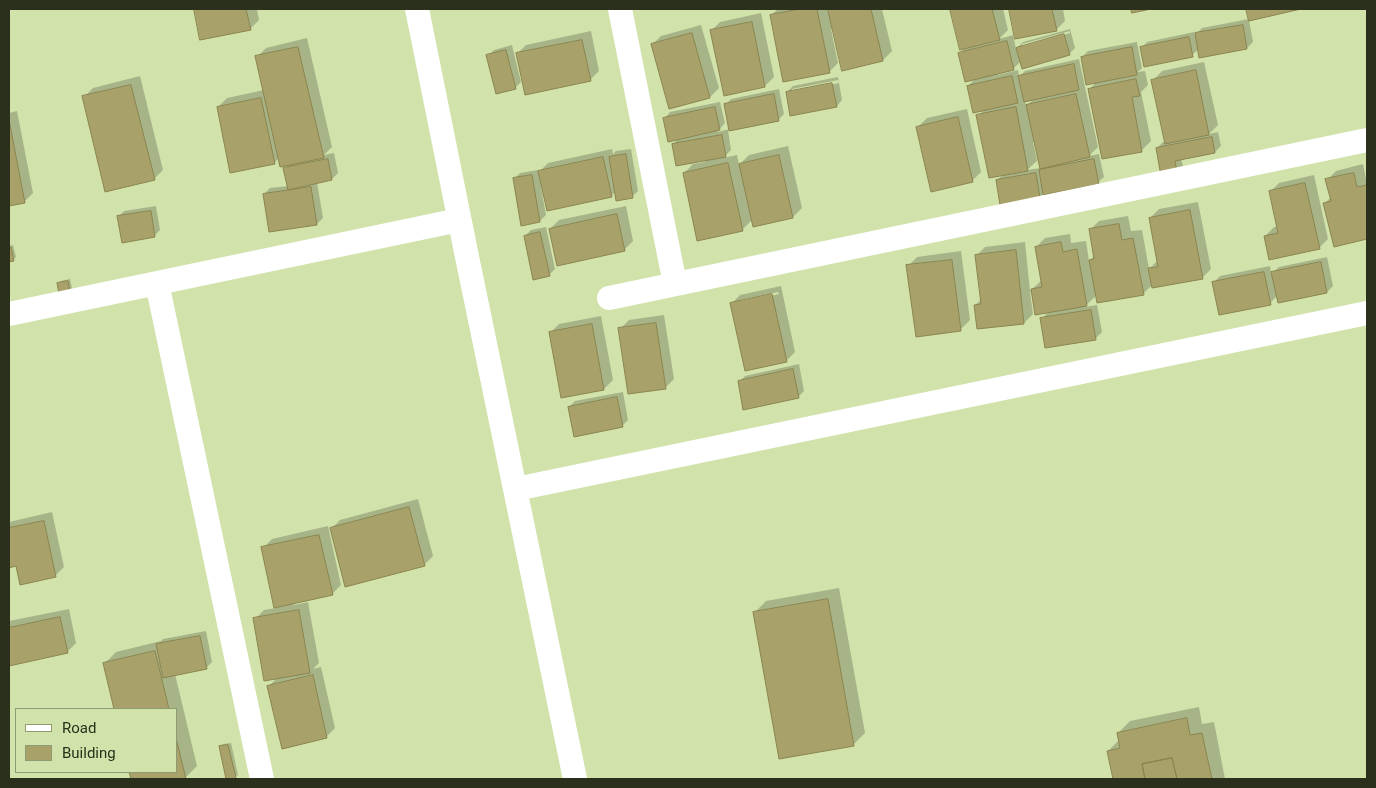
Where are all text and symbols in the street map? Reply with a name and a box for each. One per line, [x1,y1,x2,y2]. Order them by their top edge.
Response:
legend [15,708,178,773]
text: Road [62,719,96,737]
text: Building [62,744,116,762]

